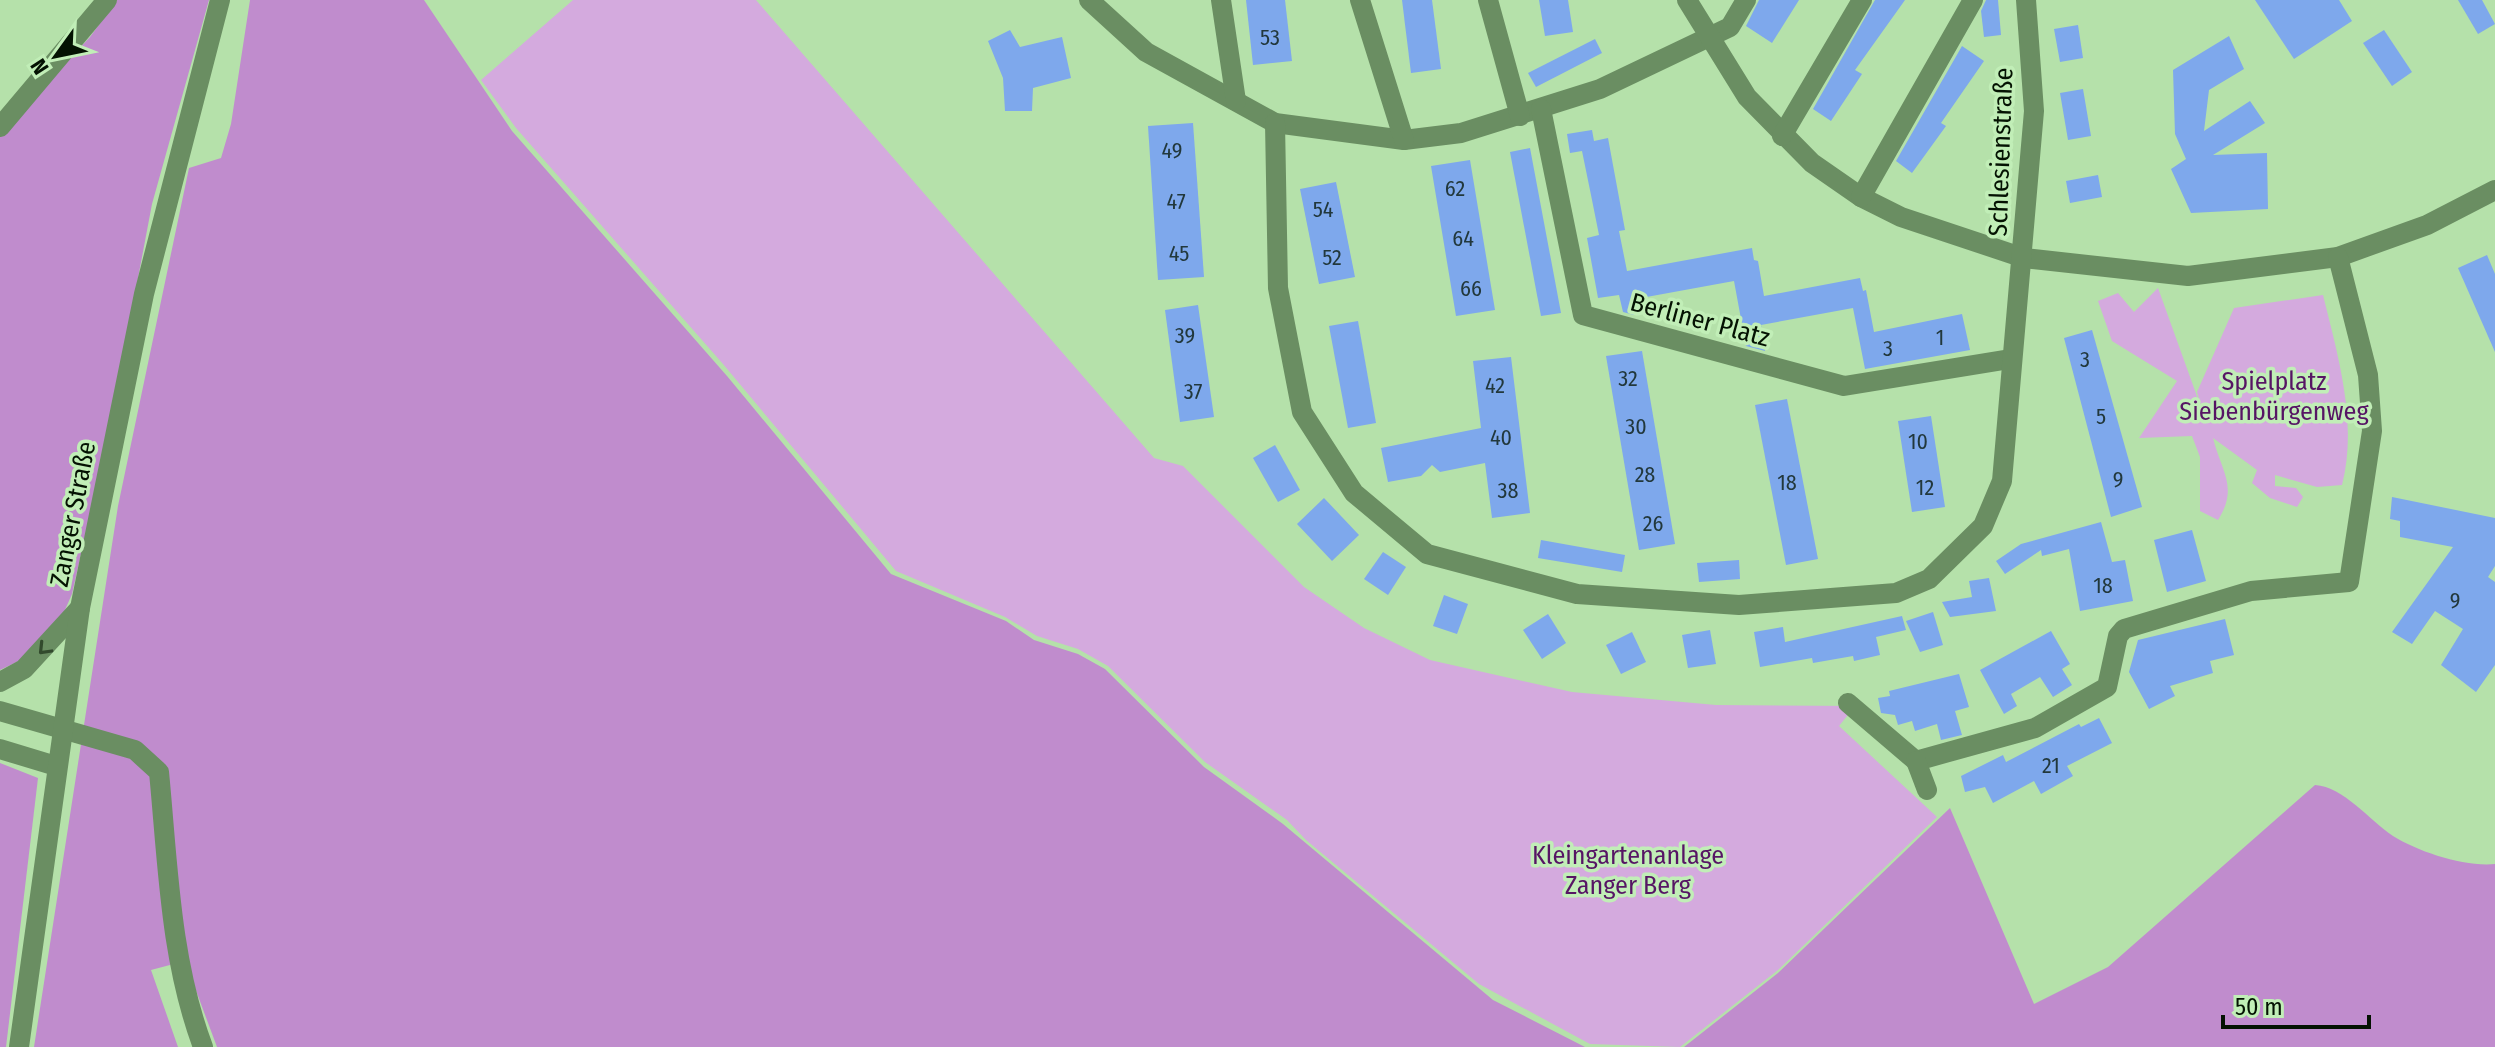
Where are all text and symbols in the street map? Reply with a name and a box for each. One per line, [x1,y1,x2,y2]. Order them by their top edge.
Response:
north arrow [16,16,96,96]
house number: 53 [1260,24,1280,51]
text: N [25,54,55,80]
street label: Schlesienstraße [1983,67,2019,237]
house number: 49 [1162,137,1182,164]
house number: 62 [1445,175,1465,202]
house number: 47 [1166,188,1186,215]
house number: 54 [1313,196,1334,223]
house number: 64 [1452,225,1474,252]
house number: 45 [1169,240,1189,267]
house number: 52 [1322,244,1342,271]
house number: 66 [1460,275,1482,302]
street label: Berliner Platz [1627,287,1773,353]
house number: 39 [1175,322,1195,349]
house number: 1 [1936,324,1944,351]
house number: 3 [1883,335,1893,362]
house number: 3 [2080,346,2090,373]
house number: 32 [1618,365,1638,392]
park label: Spielplatz Siebenbürgenweg [2179,366,2369,427]
house number: 42 [1485,372,1505,399]
house number: 37 [1184,378,1202,405]
house number: 5 [2096,403,2106,430]
house number: 30 [1625,413,1647,440]
house number: 40 [1490,424,1512,451]
house number: 10 [1908,428,1928,455]
street label: Zanger Straße [44,439,102,589]
house number: 28 [1635,461,1655,488]
house number: 9 [2113,466,2123,493]
house number: 18 [1777,469,1797,496]
house number: 12 [1916,474,1934,501]
house number: 38 [1498,477,1518,504]
house number: 26 [1643,510,1663,537]
house number: 18 [2093,572,2113,599]
house number: 9 [2450,587,2460,614]
one-way arrow [38,640,53,654]
house number: 21 [2042,752,2060,779]
park label: Kleingartenanlage Zanger Berg [1532,840,1724,901]
scale bar [2223,979,2369,1029]
text: 50 m [2235,993,2283,1021]

